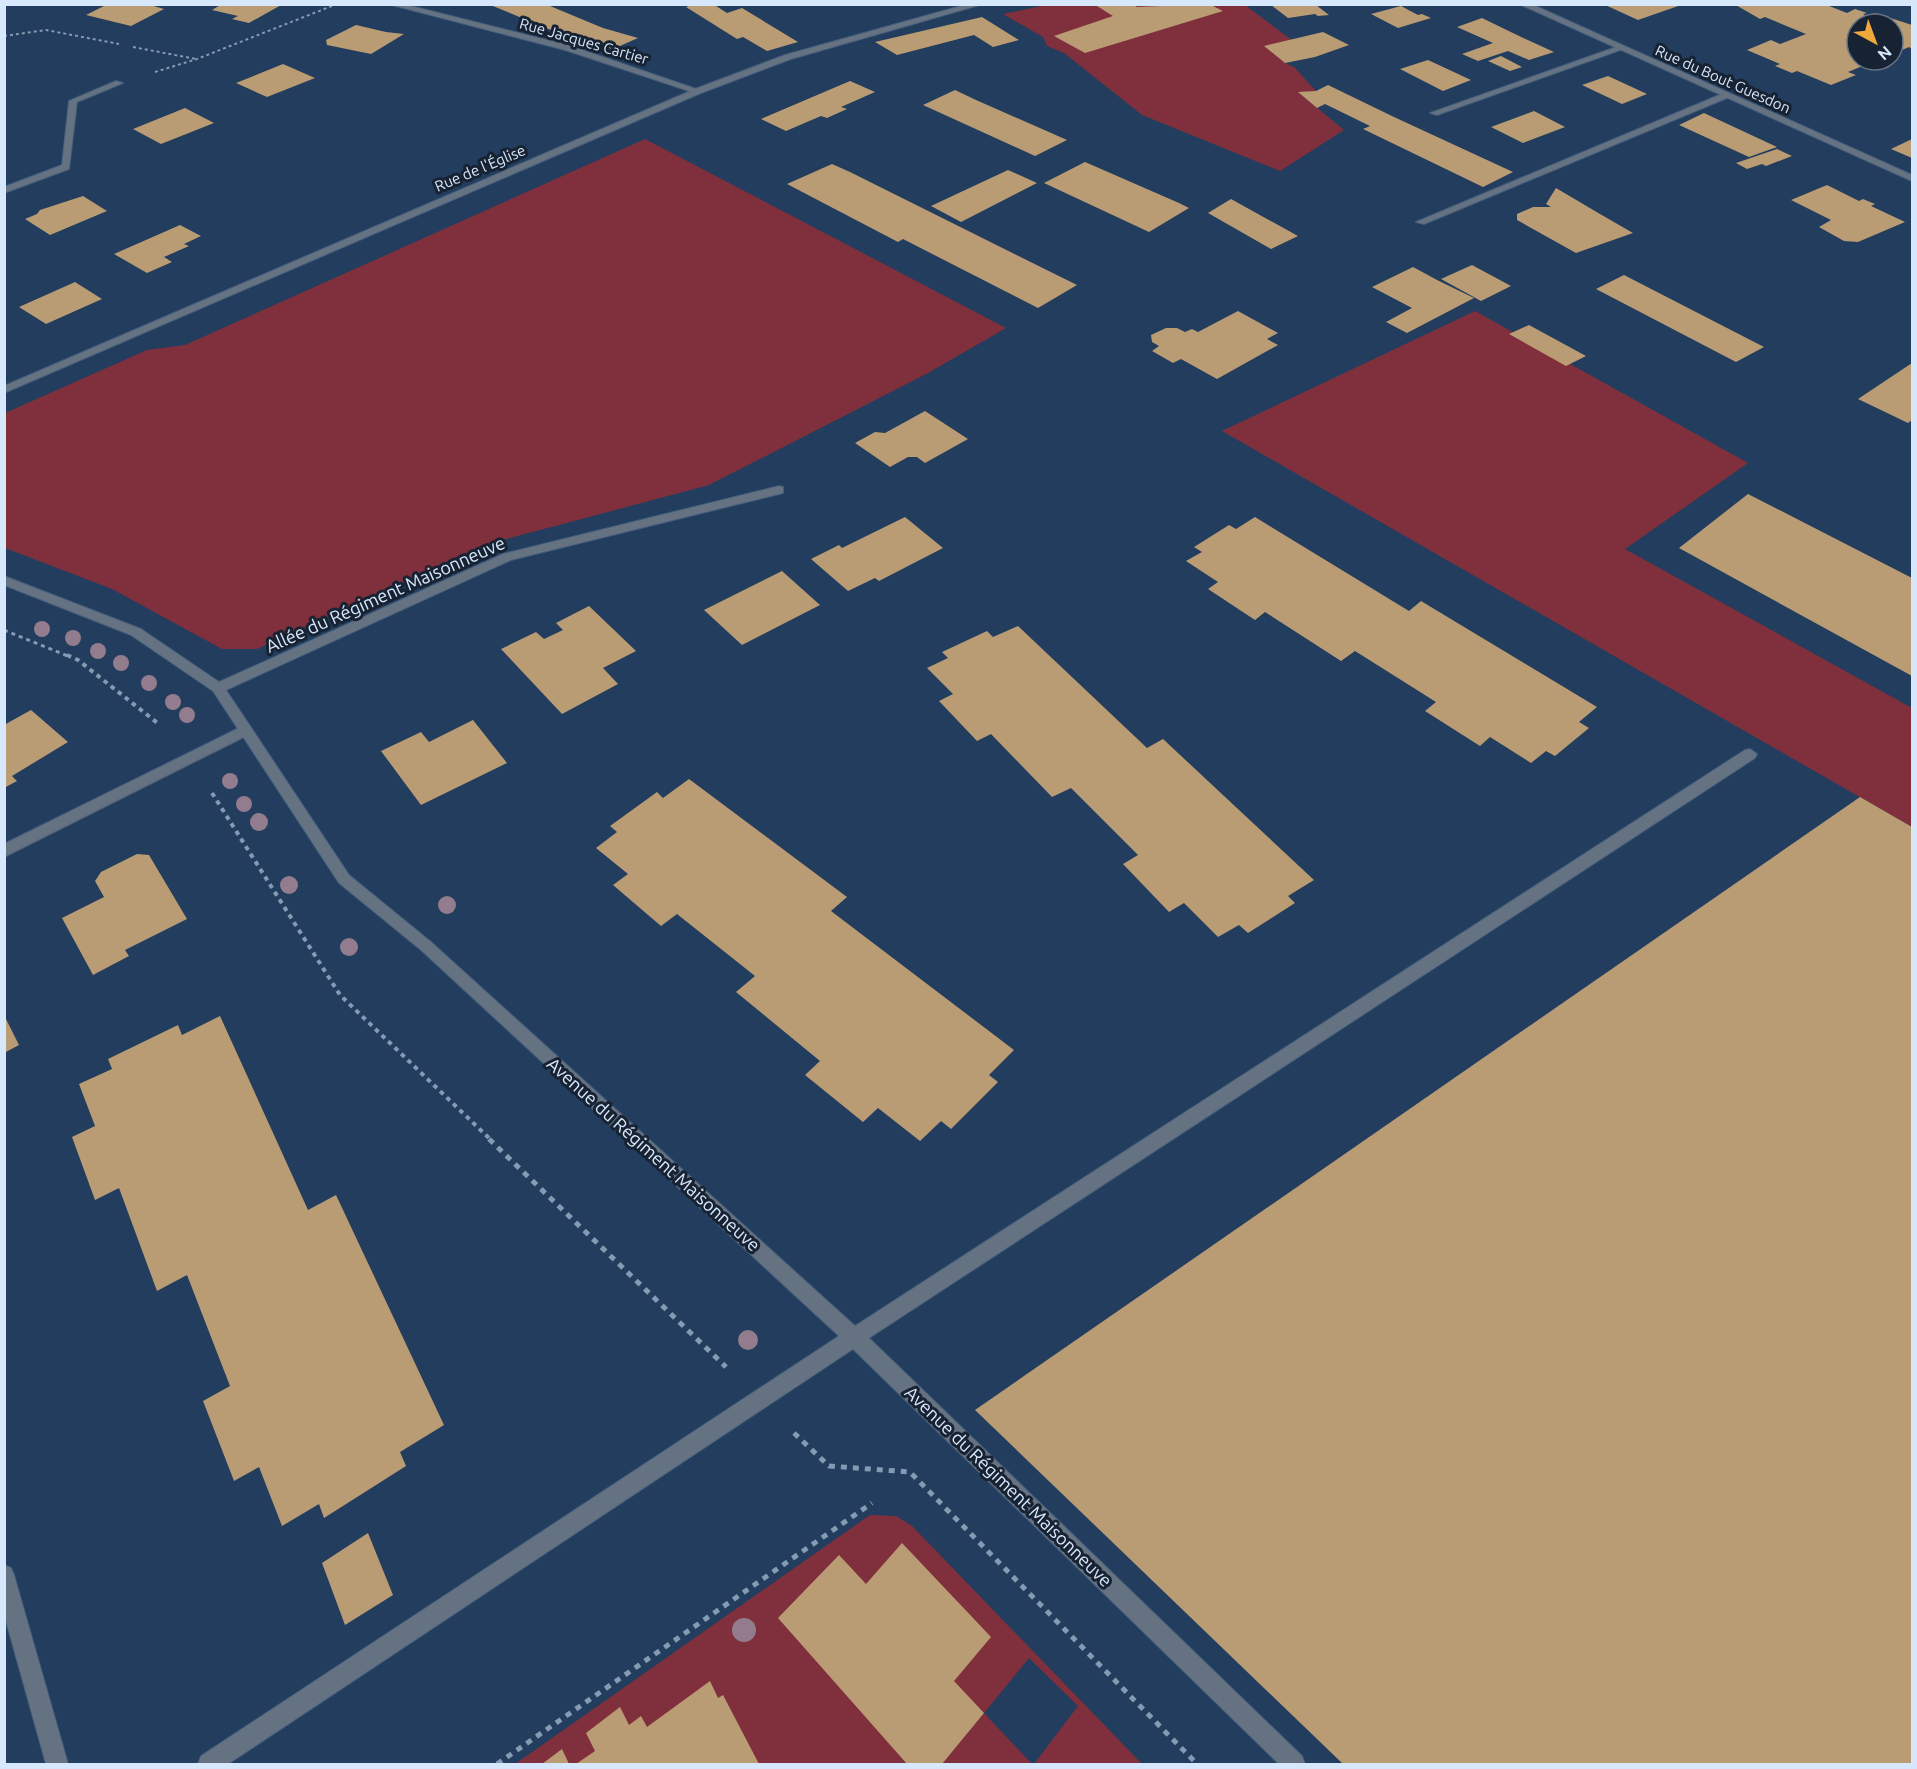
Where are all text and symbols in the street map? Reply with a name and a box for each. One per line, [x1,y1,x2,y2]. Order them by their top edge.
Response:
north arrow [1845,12,1905,72]
street label: Rue Jacques Cartier [518,14,651,68]
street label: Rue du Bout Guesdon [1653,42,1793,116]
text: N [1874,43,1895,64]
street label: Rue de l'Église [432,141,528,195]
street label: Allée du Régiment Maisonneuve [262,532,508,656]
street label: Avenue du Régiment Maisonneuve [543,1053,765,1255]
street label: Avenue du Régiment Maisonneuve [902,1382,1116,1590]

